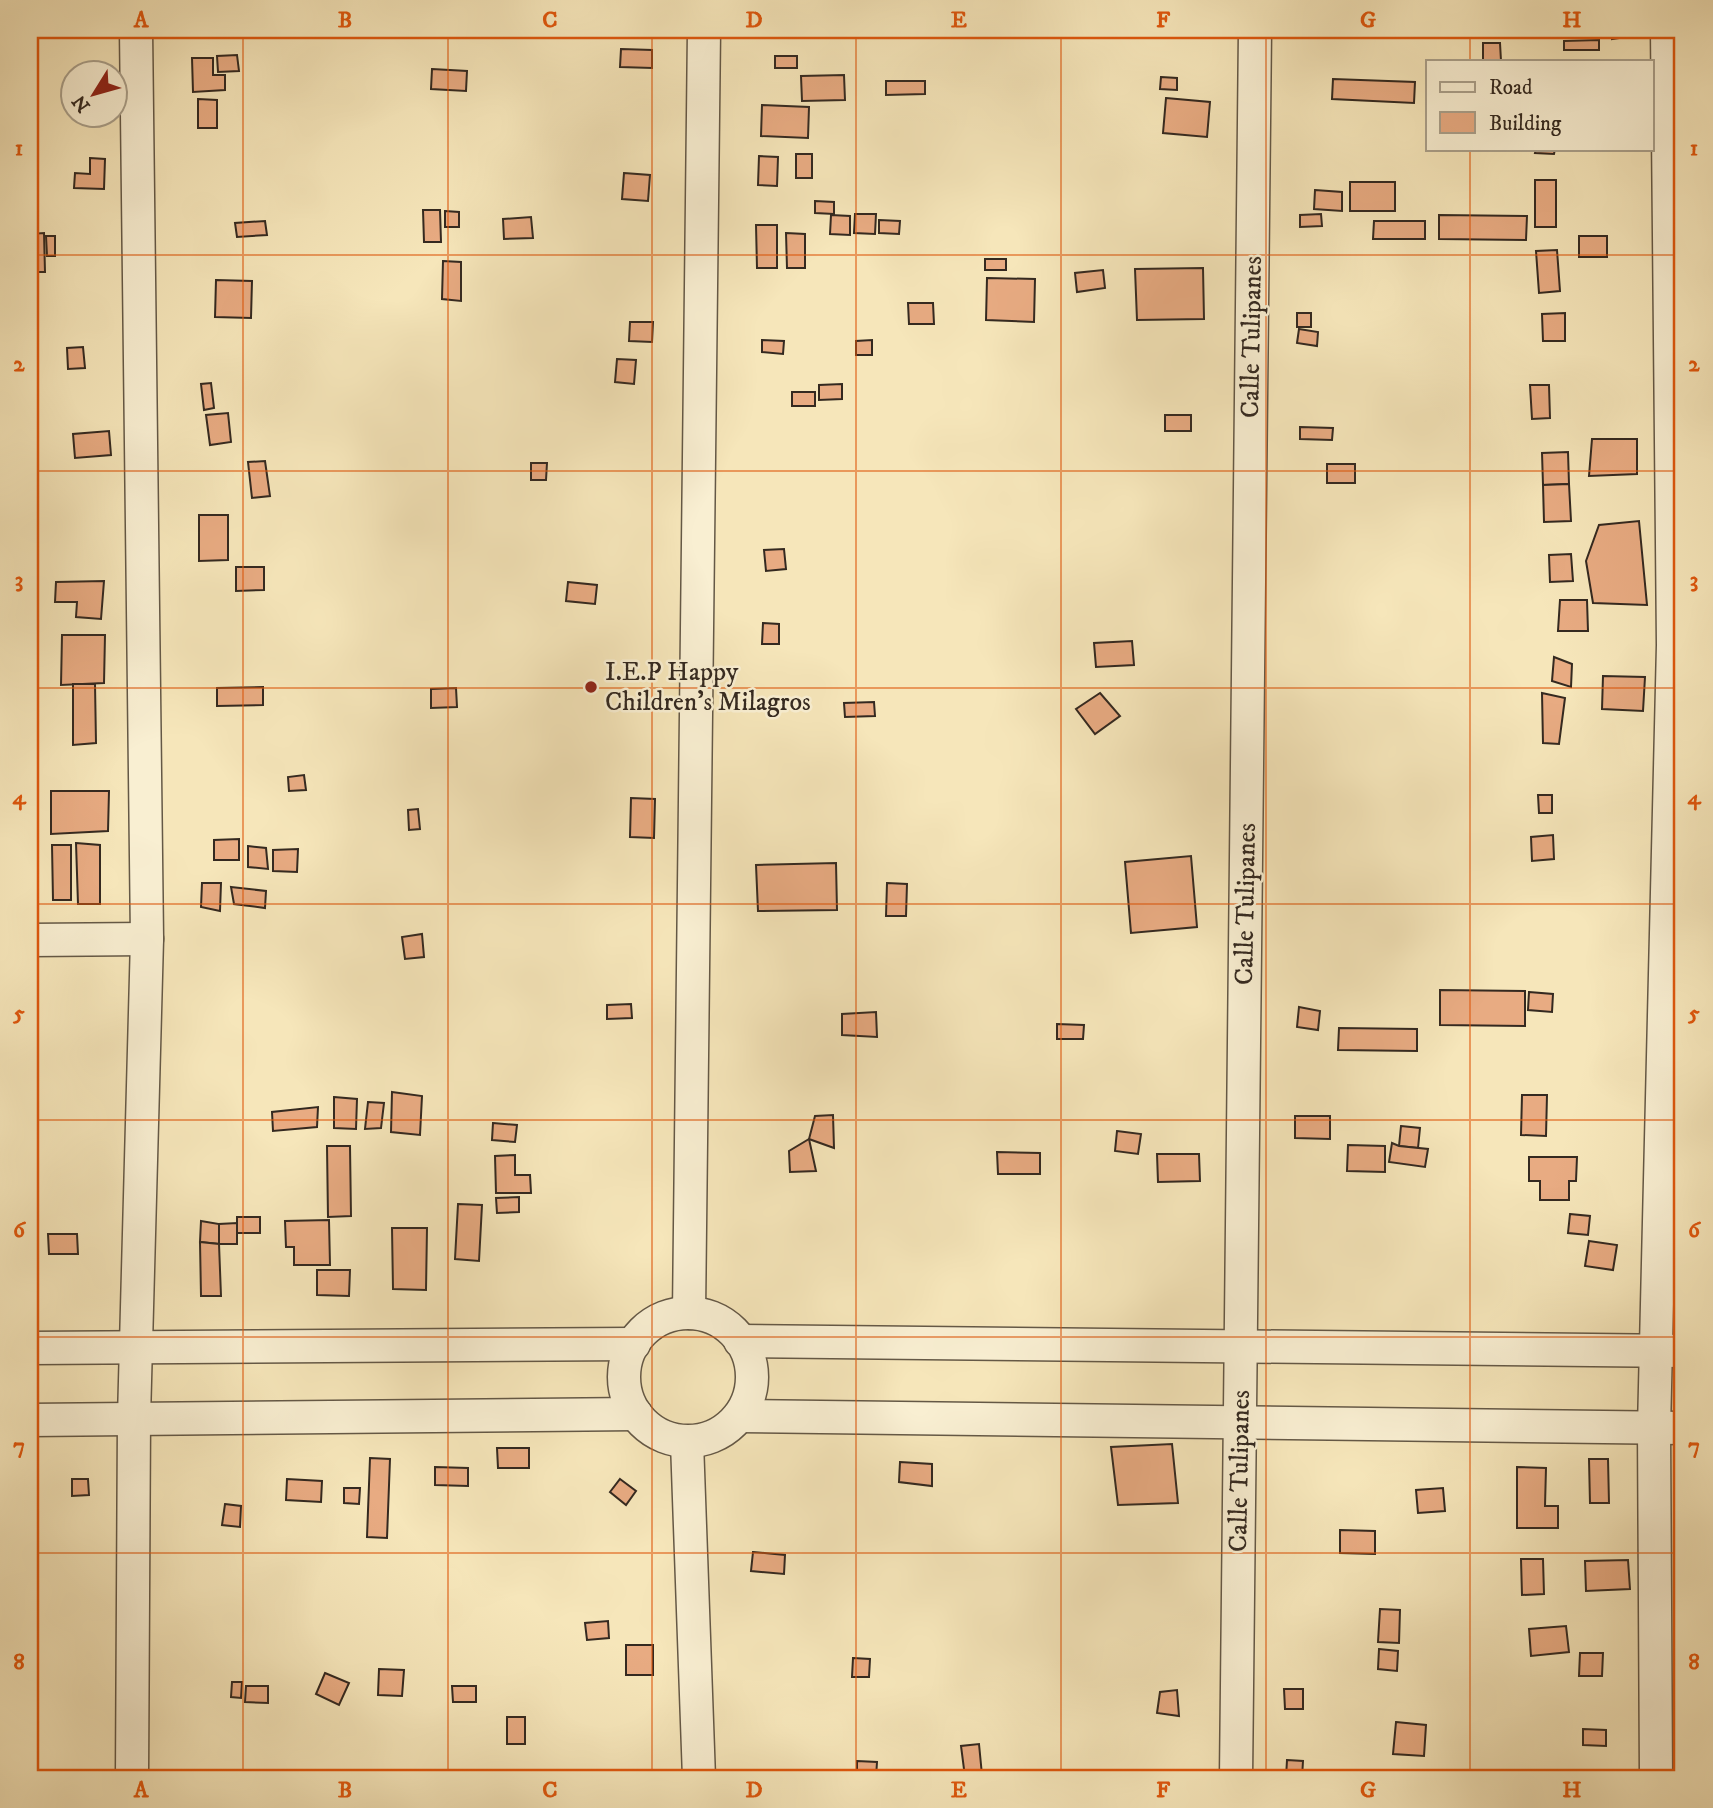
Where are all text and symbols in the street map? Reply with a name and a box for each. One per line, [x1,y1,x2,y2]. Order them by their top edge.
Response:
text: A [133,6,150,35]
text: B [338,6,352,35]
text: C [542,6,558,35]
text: D [745,6,763,35]
text: E [951,6,967,35]
text: F [1156,6,1171,35]
text: G [1360,6,1376,35]
text: H [1562,6,1582,35]
north arrow [60,60,130,130]
legend [1426,60,1654,150]
text: Road [1489,75,1533,101]
text: N [68,90,96,116]
text: Building [1489,111,1562,137]
text: 1 [15,134,23,163]
text: 1 [1690,134,1698,163]
street label: Calle Tulipanes [1234,256,1270,418]
text: 2 [13,350,25,379]
text: 2 [1688,350,1700,379]
text: 3 [15,566,23,595]
text: 3 [1690,566,1698,595]
place label: I.E.P Happy Children's Milagros [605,656,811,719]
marker: I.E.P Happy Children's Milagros [583,679,599,695]
text: 4 [12,783,27,812]
text: 4 [1687,783,1702,812]
street label: Calle Tulipanes [1228,823,1264,985]
text: 5 [12,999,25,1028]
text: 5 [1687,999,1700,1028]
text: 6 [13,1216,27,1245]
text: 6 [1688,1216,1702,1245]
street label: Calle Tulipanes [1222,1390,1258,1552]
text: 7 [13,1432,25,1461]
text: 7 [1688,1432,1700,1461]
text: 8 [13,1648,25,1677]
text: 8 [1688,1648,1700,1677]
text: A [133,1776,150,1805]
text: B [338,1776,352,1805]
text: C [542,1776,558,1805]
text: D [745,1776,763,1805]
text: E [951,1776,967,1805]
text: F [1156,1776,1171,1805]
text: G [1360,1776,1376,1805]
text: H [1562,1776,1582,1805]

